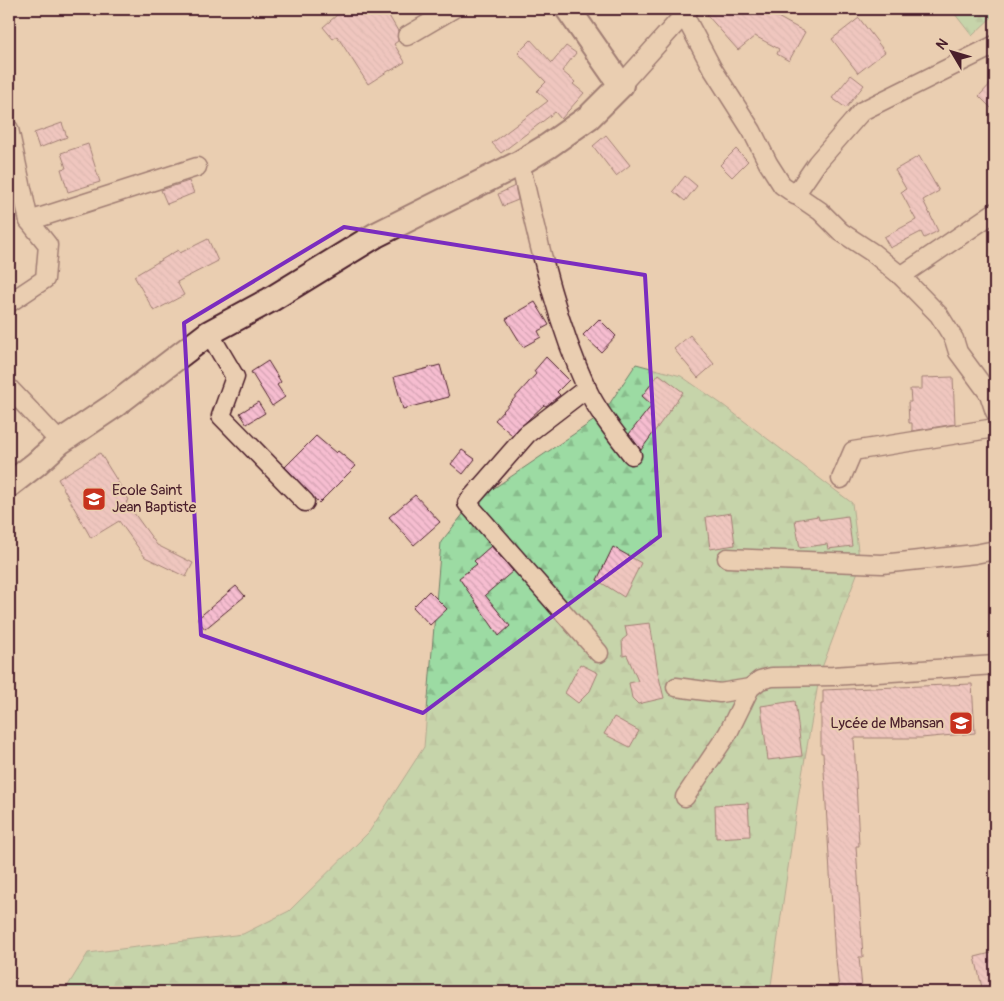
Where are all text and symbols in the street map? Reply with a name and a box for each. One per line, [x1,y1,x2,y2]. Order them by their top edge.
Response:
north arrow [926,28,976,78]
text: N [933,35,952,53]
place label: Ecole Saint Jean Baptiste [112,481,197,517]
school or university icon: Ecole Saint Jean Baptiste [81,486,107,512]
school or university icon: Lycée de Mbansan [948,710,974,736]
place label: Lycée de Mbansan [830,714,944,733]

